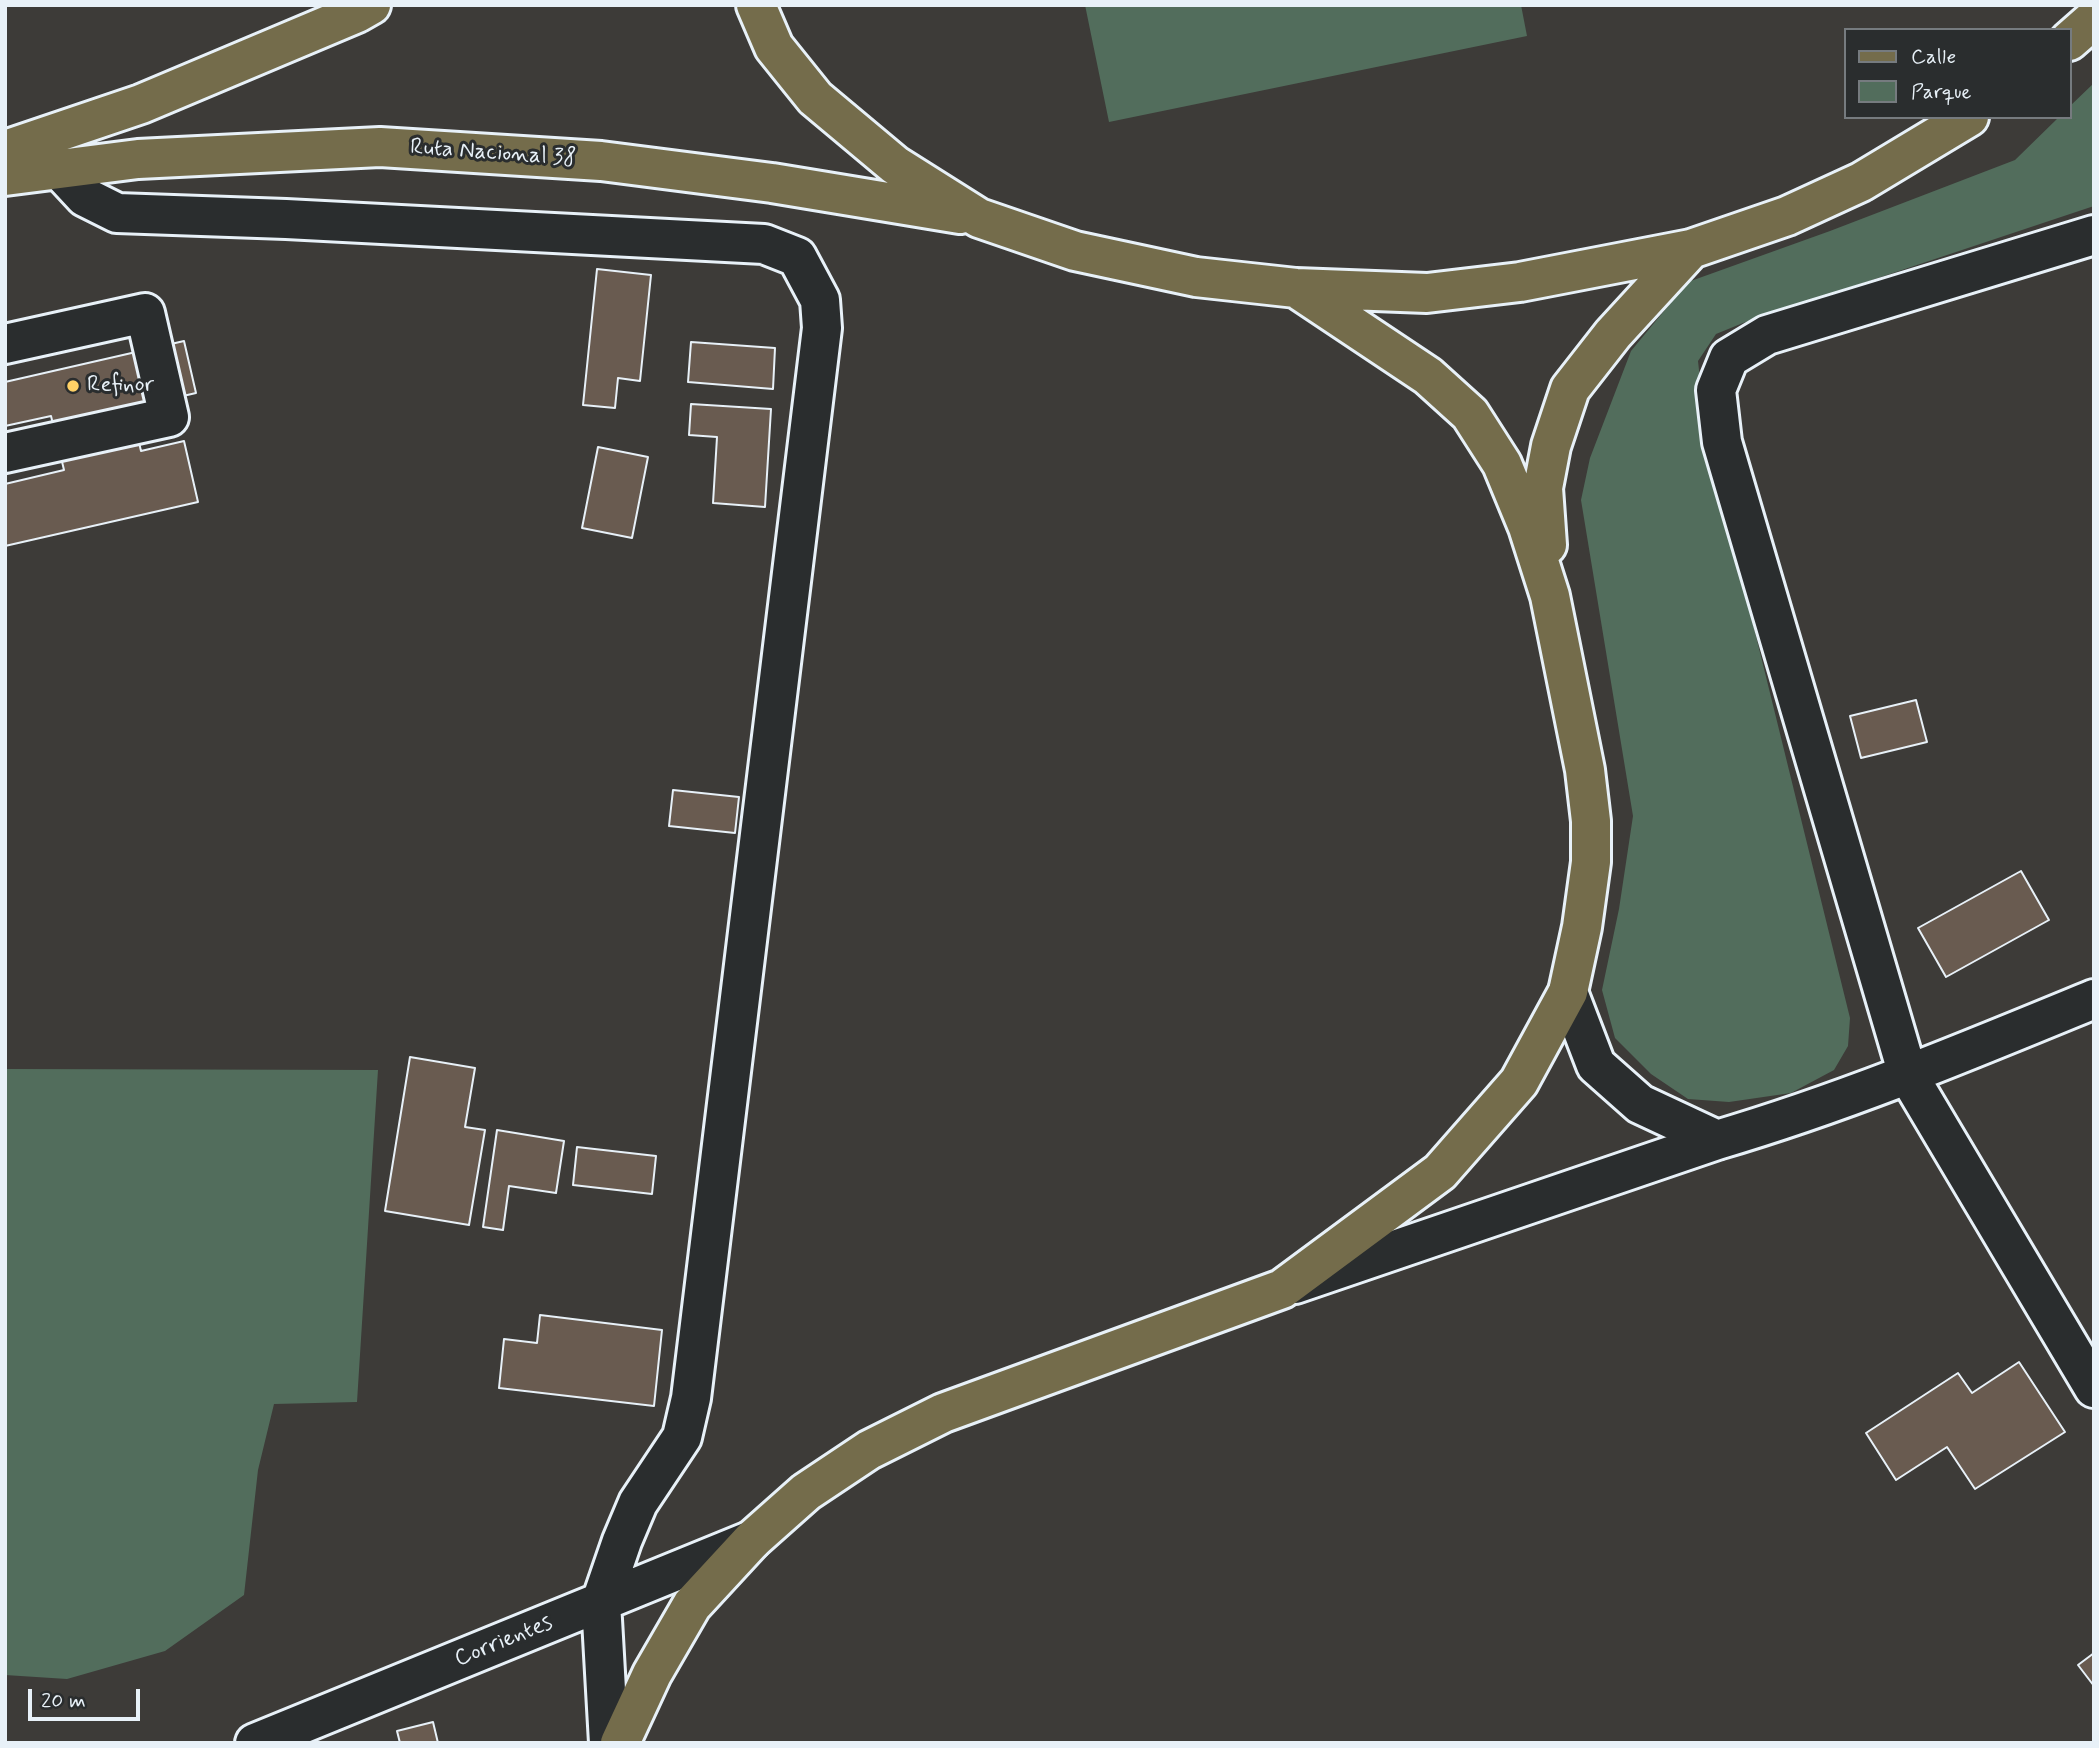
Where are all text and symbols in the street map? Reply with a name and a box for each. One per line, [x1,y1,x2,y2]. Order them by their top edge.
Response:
legend [1843,28,2071,119]
text: Calle [1911,43,1956,71]
text: Parque [1911,78,1971,106]
street label: Ruta Nacional 38 [409,134,577,174]
place label: Refinor [87,372,154,400]
marker: Refinor [65,378,81,394]
street label: Corrientes [451,1610,557,1674]
scale bar [32,1674,144,1718]
text: 20 m [41,1687,86,1715]

